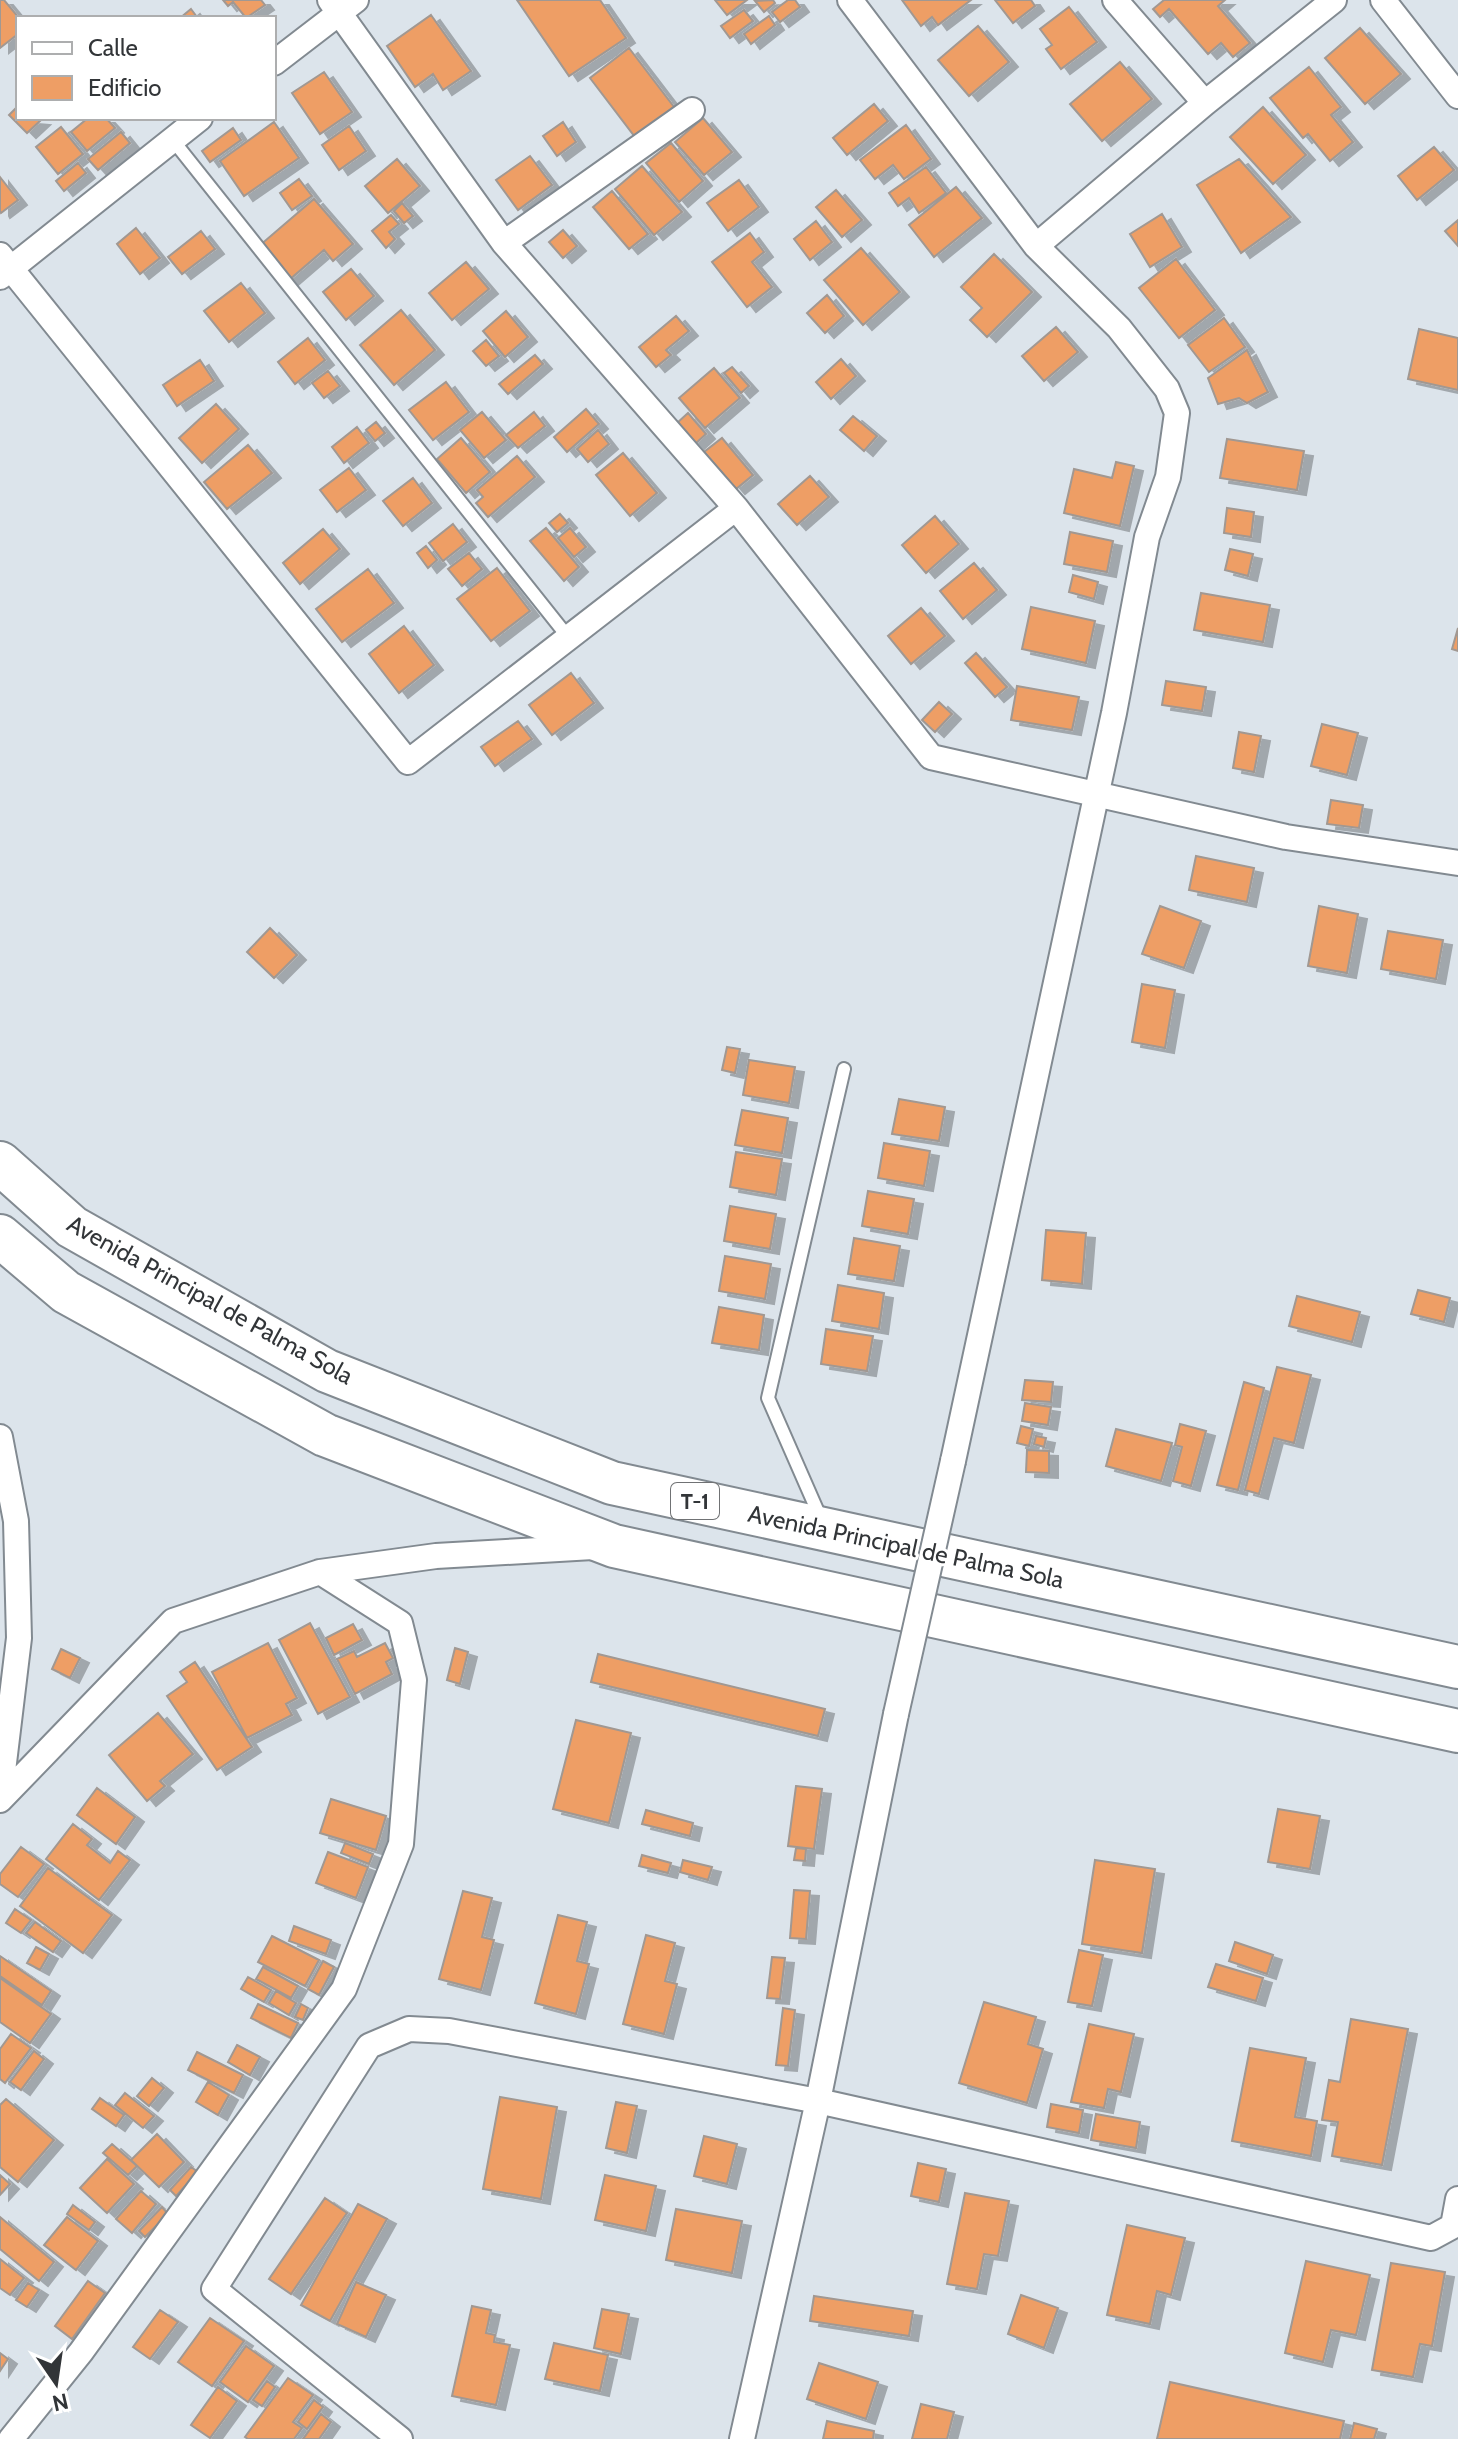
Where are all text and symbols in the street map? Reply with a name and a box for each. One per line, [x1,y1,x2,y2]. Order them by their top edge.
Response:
legend [16,16,276,120]
text: Calle [88,33,138,62]
text: Edificio [88,73,162,102]
street label: Avenida Principal de Palma Sola [62,1209,359,1391]
road number: T-1 [671,1483,719,1519]
street label: Avenida Principal de Palma Sola [746,1499,1067,1594]
north arrow [16,2343,96,2423]
text: N [50,2387,71,2417]

